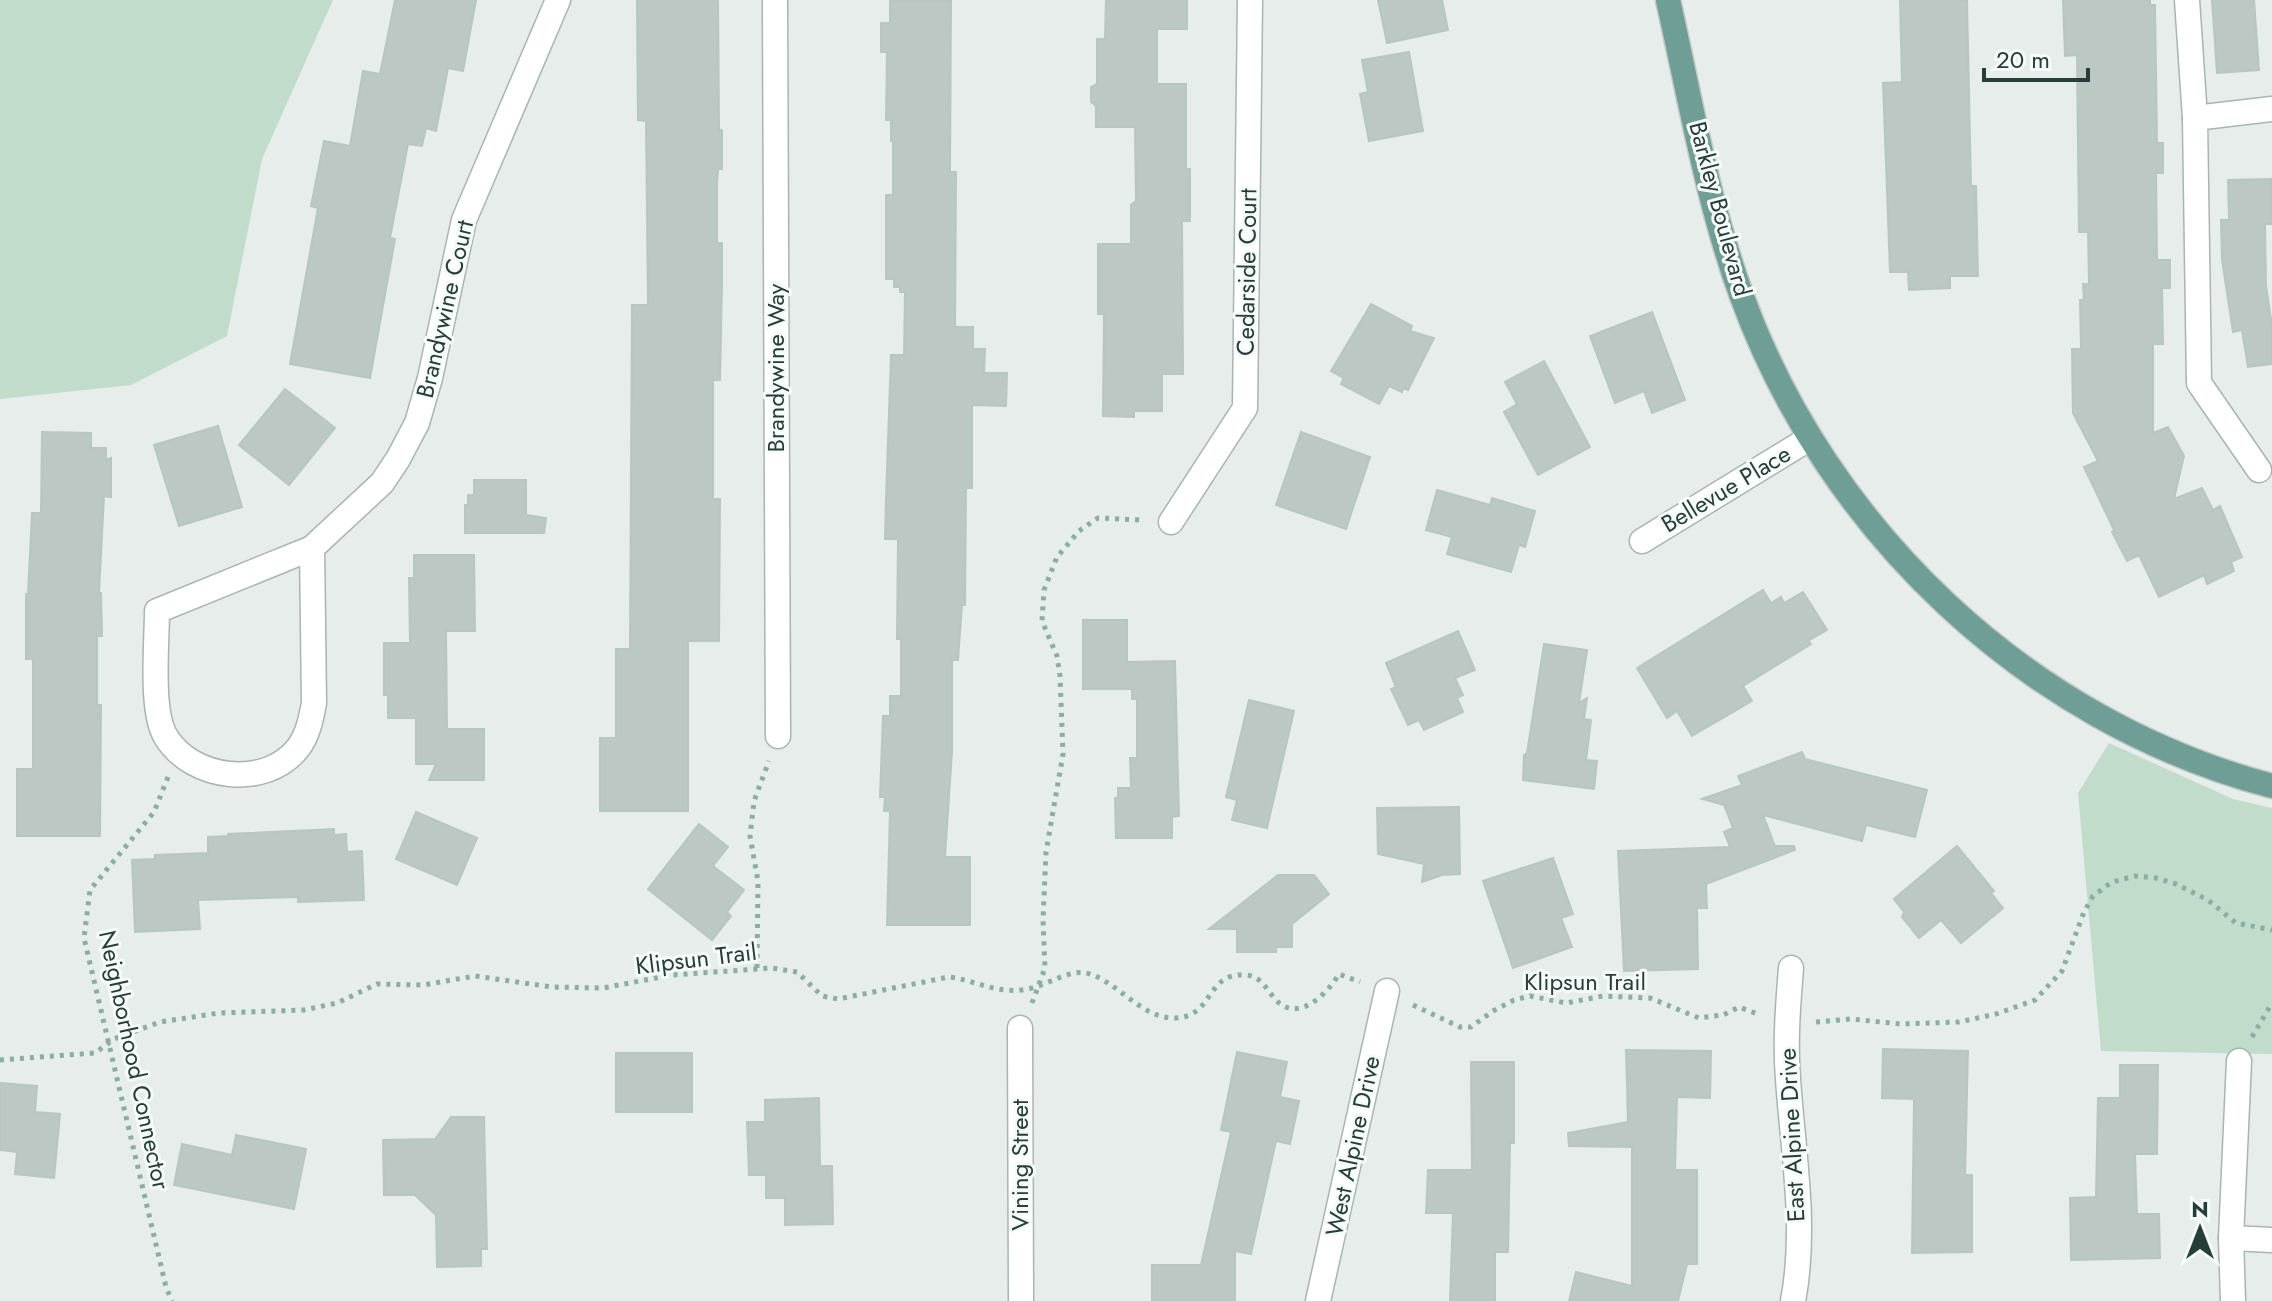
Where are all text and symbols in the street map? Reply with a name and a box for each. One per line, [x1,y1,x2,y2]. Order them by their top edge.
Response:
scale bar [1984,32,2088,82]
text: 20 m [1996,42,2050,77]
street label: Barkley Boulevard [1680,118,1761,300]
street label: Cedarside Court [1228,188,1265,356]
street label: Brandywine Court [407,216,482,401]
street label: Brandywine Way [758,283,793,452]
street label: Bellevue Place [1654,436,1797,541]
street label: Neighborhood Connector [90,927,179,1193]
street label: Klipsun Trail [633,934,759,983]
street label: Klipsun Trail [1524,964,1646,999]
street label: East Alpine Drive [1769,1047,1814,1223]
street label: West Alpine Drive [1316,1052,1389,1239]
street label: Vining Street [1002,1099,1037,1231]
north arrow [2160,1189,2240,1269]
text: N [2191,1193,2209,1225]

